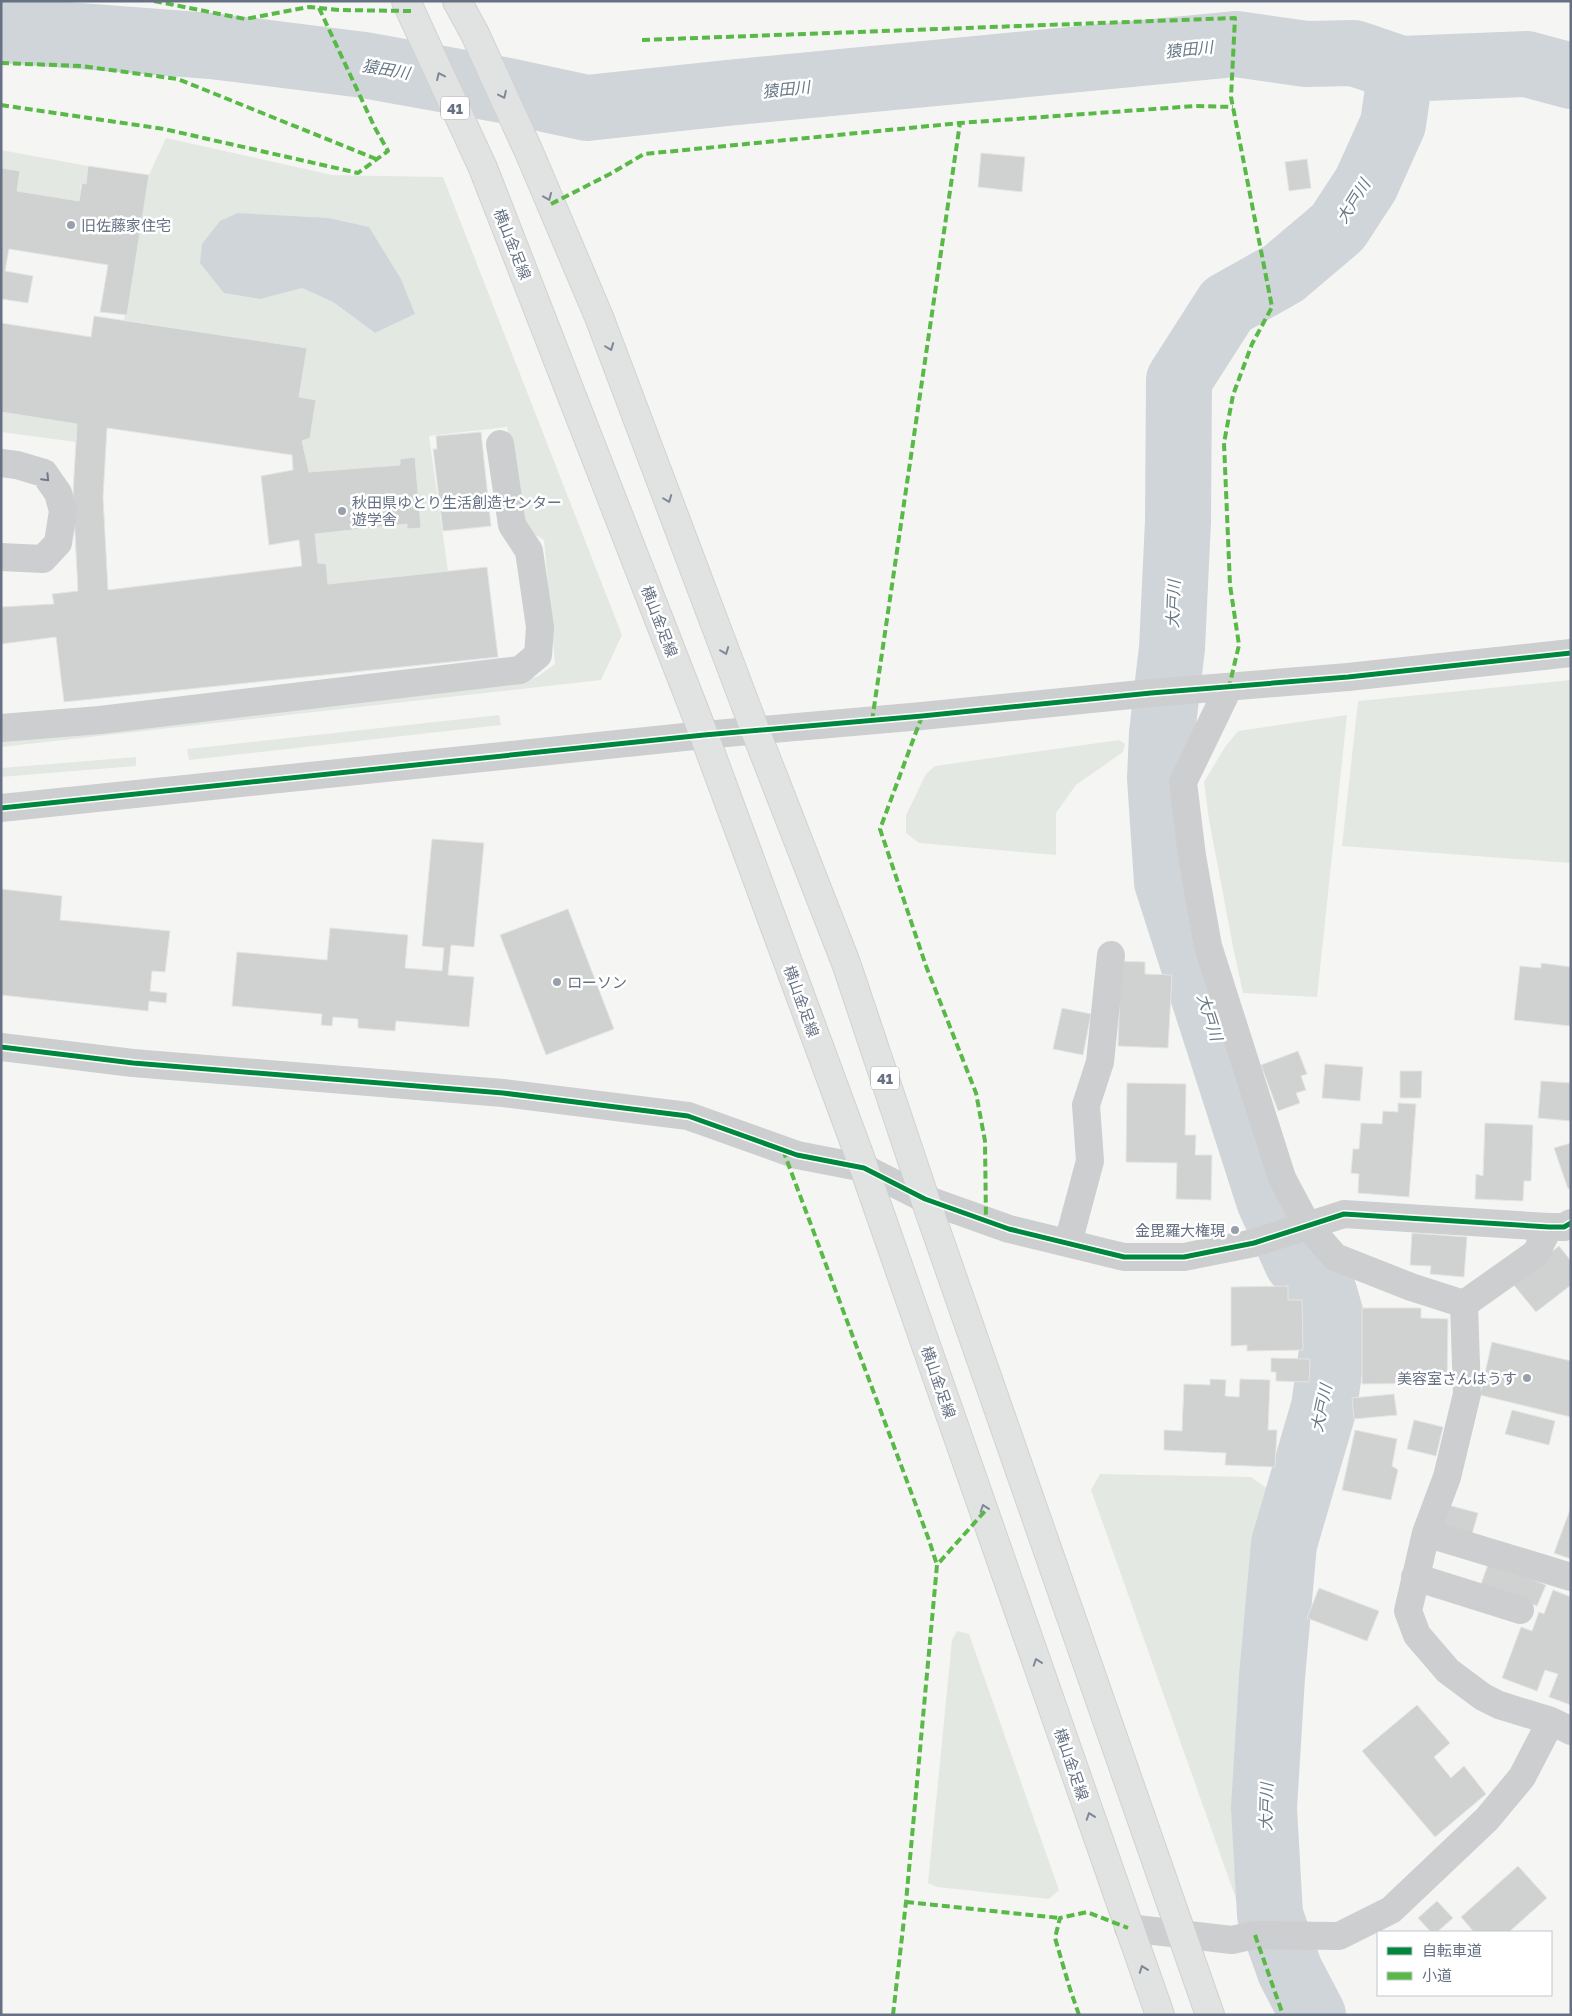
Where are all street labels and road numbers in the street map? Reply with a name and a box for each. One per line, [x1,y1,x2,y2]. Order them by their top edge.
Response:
road number: 41 [441,96,469,120]
street label: 横山金足線 [491,206,535,282]
street label: 横山金足線 [638,583,682,659]
street label: 横山金足線 [781,963,823,1039]
road number: 41 [871,1066,899,1090]
street label: 横山金足線 [918,1344,960,1420]
street label: 横山金足線 [1051,1726,1093,1802]

